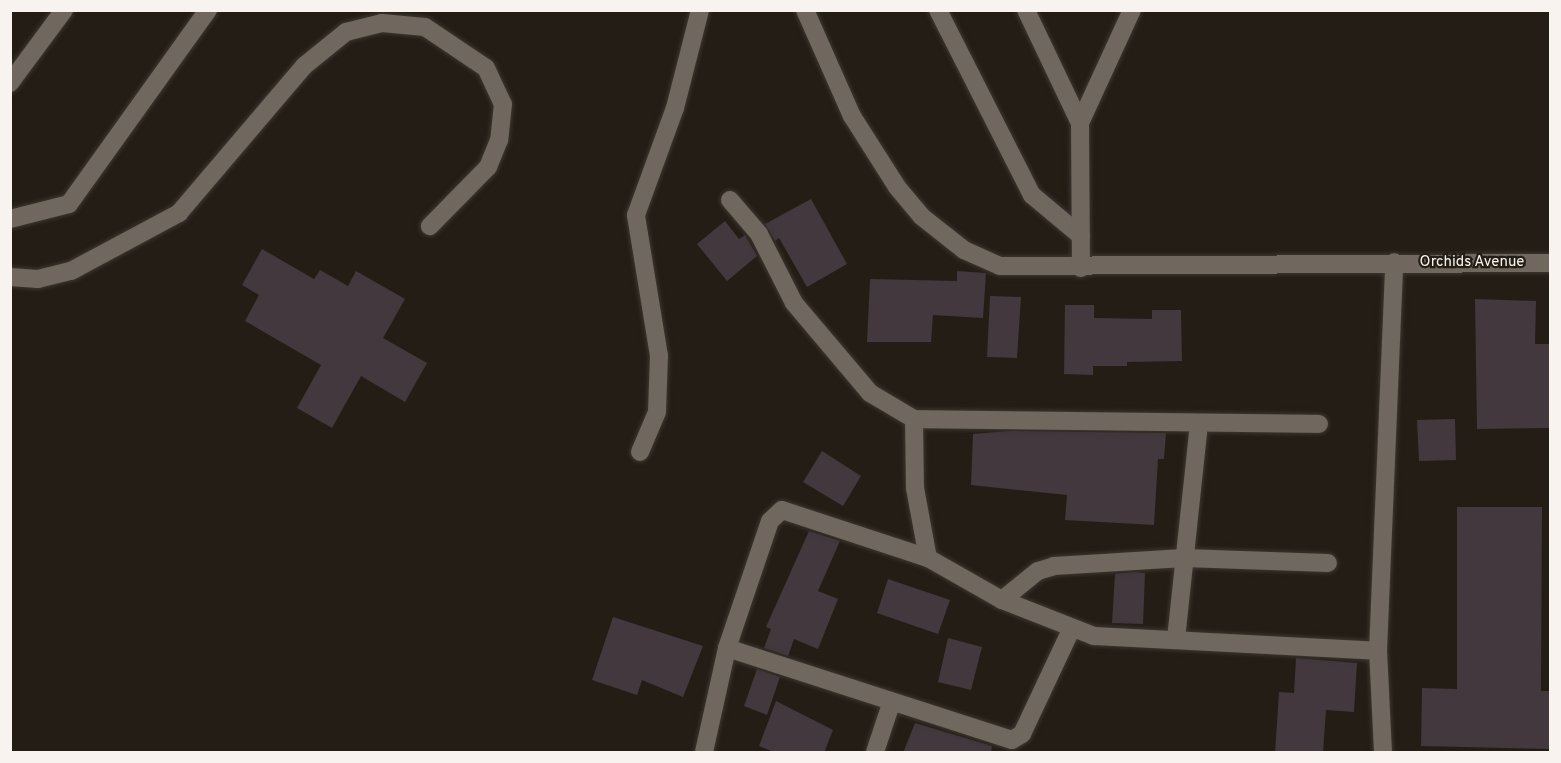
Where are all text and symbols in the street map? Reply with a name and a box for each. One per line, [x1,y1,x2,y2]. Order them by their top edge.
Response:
street label: Orchids Avenue [1419,254,1525,272]

